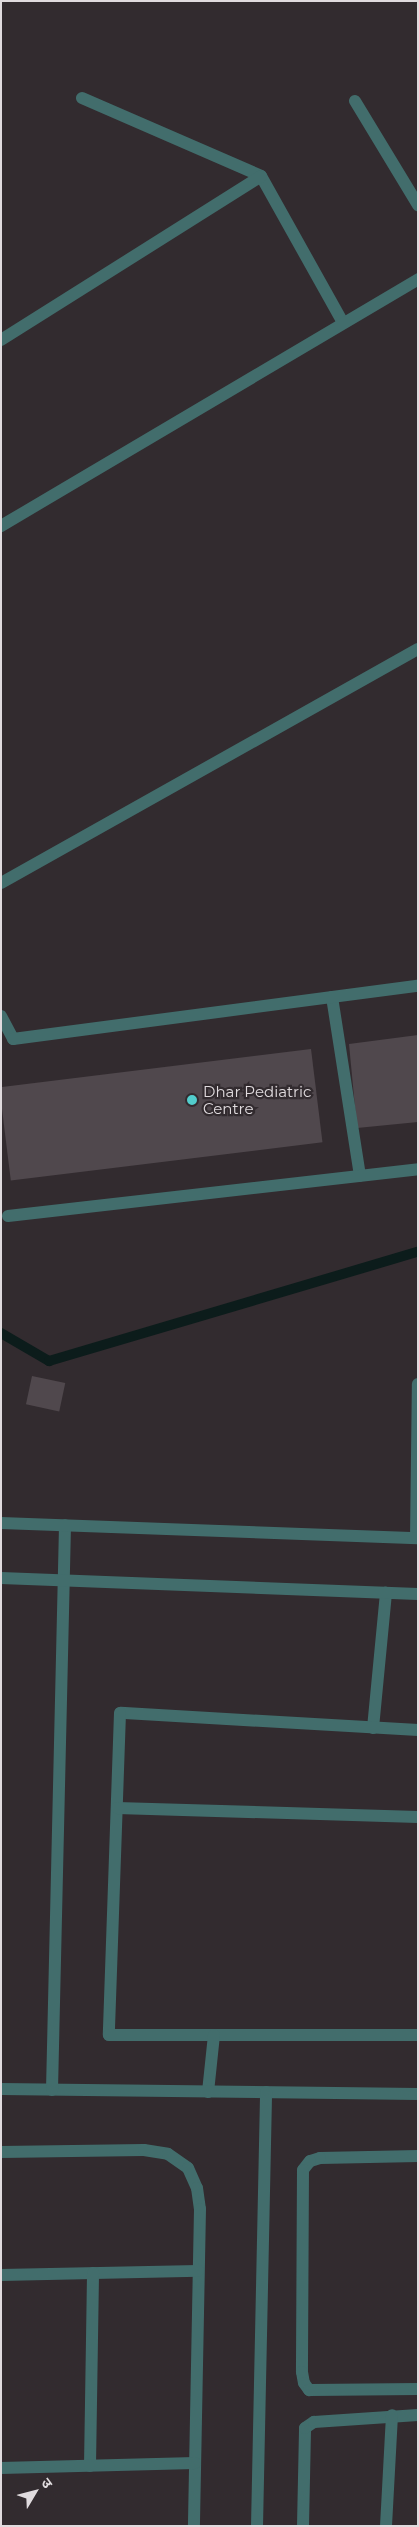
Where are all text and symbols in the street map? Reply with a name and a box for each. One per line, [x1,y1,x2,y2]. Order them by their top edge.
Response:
place label: Dhar Pediatric Centre [203,1082,311,1117]
marker: Dhar Pediatric Centre [185,1093,199,1107]
north arrow [10,2467,60,2517]
text: उ [37,2474,57,2492]

